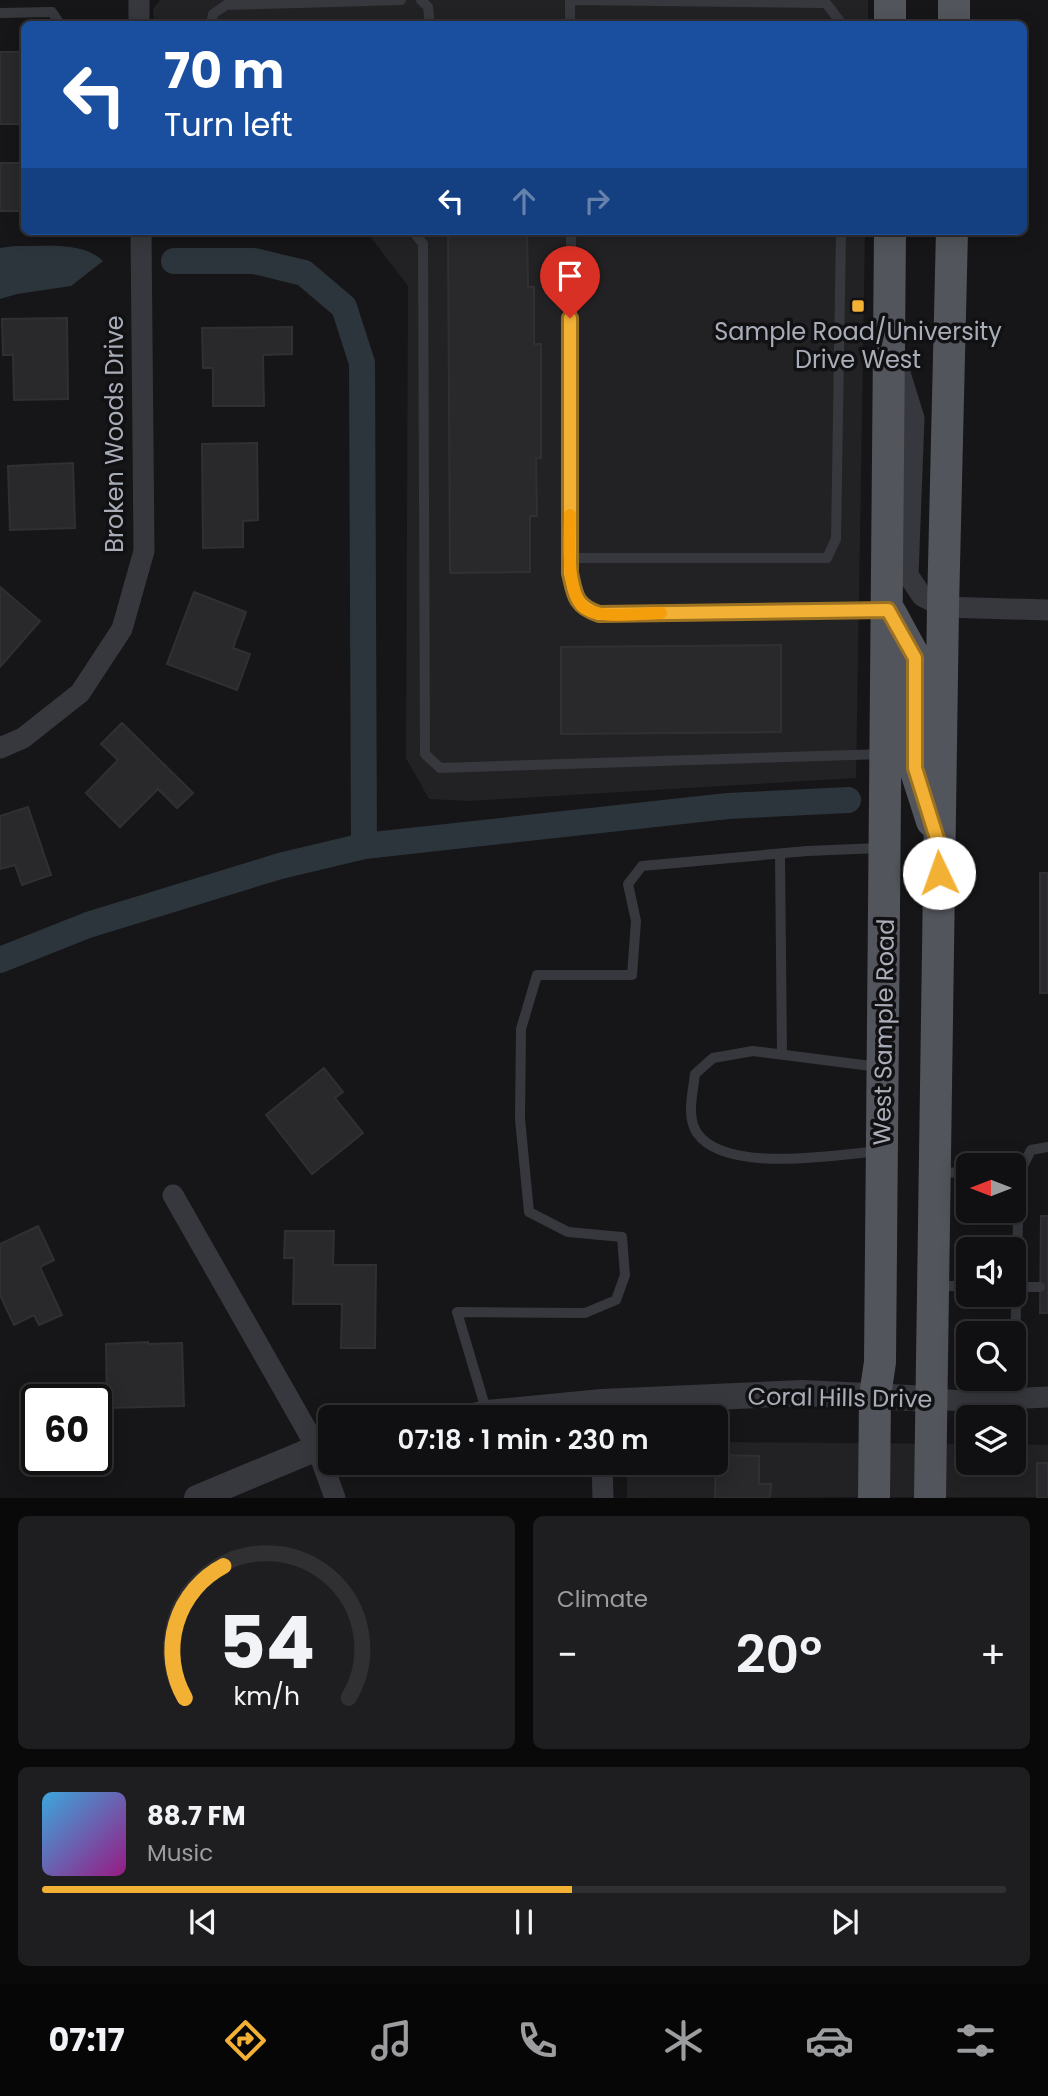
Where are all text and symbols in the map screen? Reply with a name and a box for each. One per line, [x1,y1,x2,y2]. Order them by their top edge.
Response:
text: 70 m [164,37,284,105]
icon: left [49,49,140,140]
text: Turn left [164,102,293,147]
icon: left [432,182,470,220]
icon: ahead [505,182,543,220]
icon: right [578,182,616,220]
pin [540,246,600,318]
icon: arrive [551,257,589,295]
marker: Sample Road/University Drive West [850,298,866,314]
street label: Broken Woods Drive [98,315,131,553]
place label: Sample Road/University Drive West [714,315,1002,376]
position arrow [902,836,976,910]
street label: West Sample Road [865,918,902,1146]
north arrow [956,1153,1026,1223]
map controls [956,1153,1026,1475]
button: sound [956,1237,1026,1307]
button: search [956,1321,1026,1391]
street label: Coral Hills Drive [747,1379,933,1416]
speed limit sign: 60 [21,1384,112,1475]
button: layers [956,1405,1026,1475]
text: 07:18 · 1 min · 230 m [398,1422,648,1458]
text: Climate [557,1583,648,1615]
text: 54 [218,1593,315,1694]
text: 20° [736,1618,822,1691]
text: − [557,1628,578,1681]
text: + [980,1628,1006,1681]
text: km/h [233,1679,300,1714]
text: 88.7 FM [147,1798,246,1834]
text: Music [147,1837,213,1869]
icon: previous [184,1903,222,1941]
icon: pause [505,1903,543,1941]
icon: next [826,1903,864,1941]
icon: directions [221,2016,270,2065]
icon: music [367,2016,416,2065]
icon: phone [513,2016,562,2065]
icon: climate [659,2016,708,2065]
icon: car [805,2016,854,2065]
icon: filters [951,2016,1000,2065]
text: 07:17 [48,2017,125,2062]

